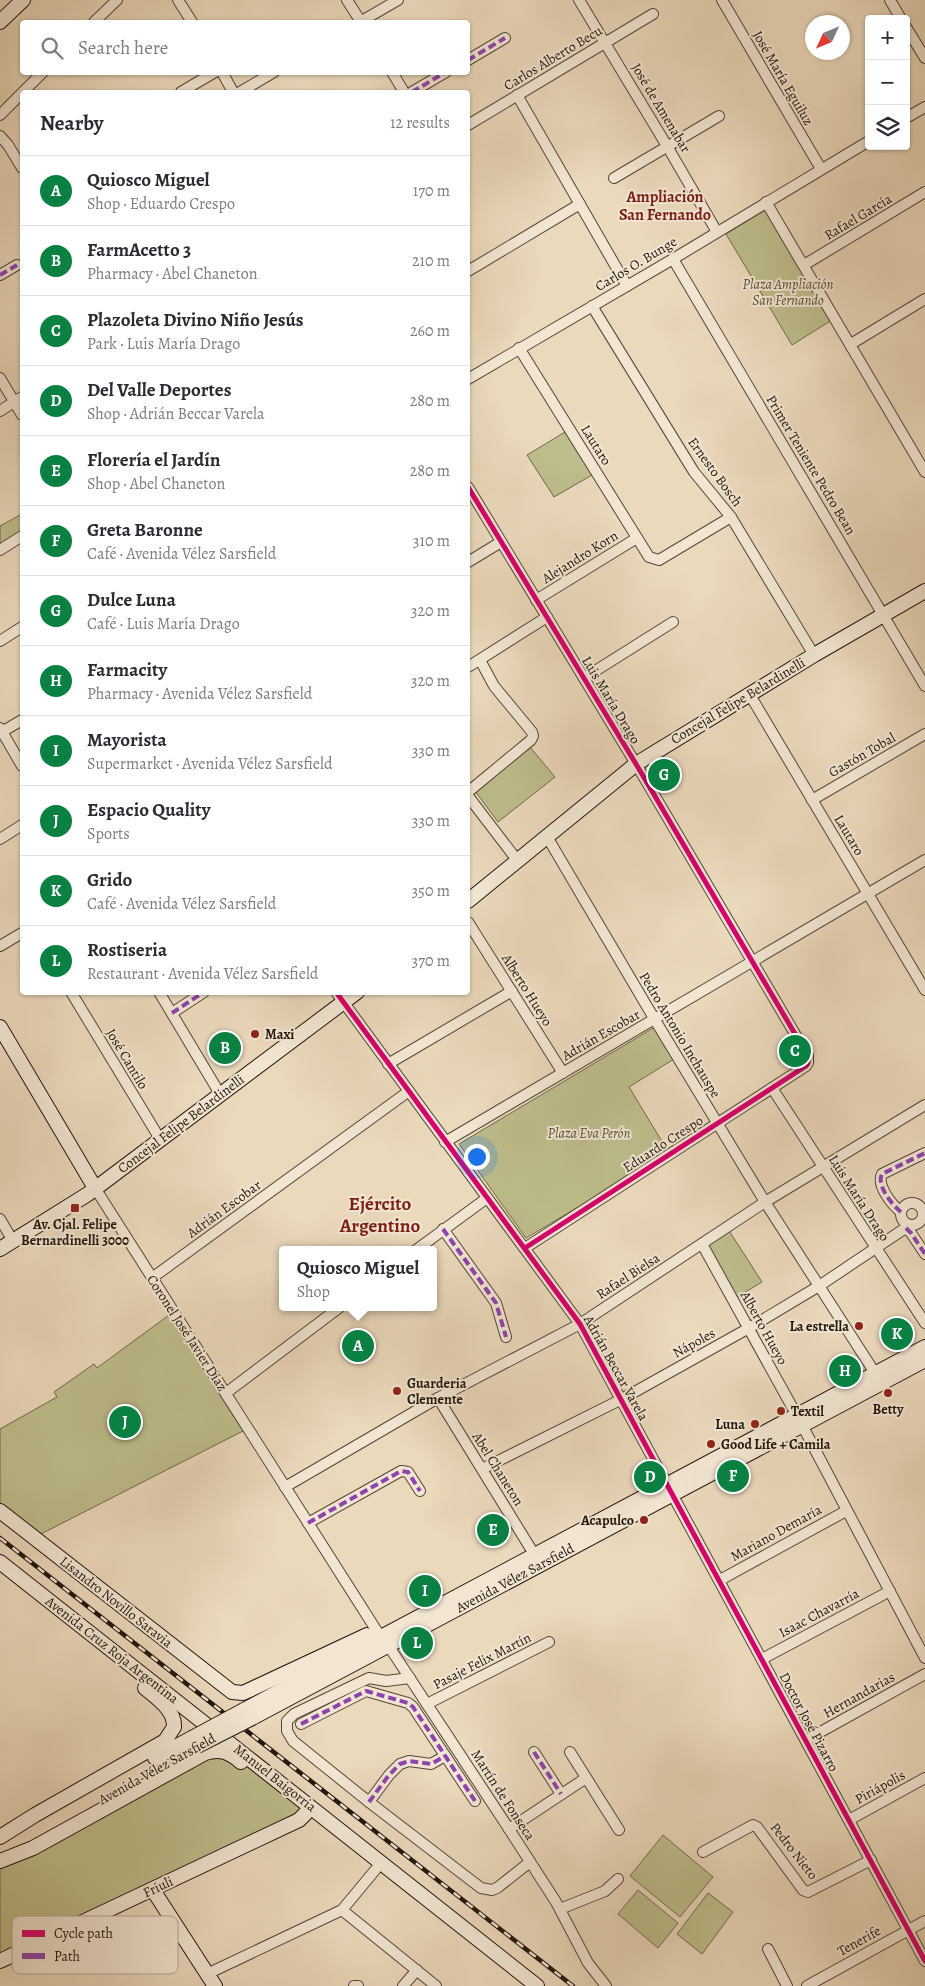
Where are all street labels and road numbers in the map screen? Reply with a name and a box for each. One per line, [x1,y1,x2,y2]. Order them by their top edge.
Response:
street label: Carlos Alberto Becu [500,21,606,95]
street label: José María Eguiluz [748,27,818,129]
street label: José de Amenabar [627,60,696,157]
street label: Rafael García [821,189,896,245]
street label: Carlos O. Bunge [592,232,680,296]
street label: Primer Teniente Pedro Bean [762,392,860,539]
street label: Lautaro [576,421,616,469]
street label: Ernesto Bosch [683,433,747,511]
street label: Alejandro Korn [538,526,622,588]
street label: Luis María Drago [577,652,645,748]
street label: Concejal Felipe Belardinelli [667,653,809,749]
street label: Gastón Tobal [825,728,899,782]
street label: Lautaro [829,811,869,859]
street label: Alberto Hueyo [497,949,557,1030]
street label: Pedro Antonio Inchauspe [635,968,725,1102]
street label: Adrián Escobar [558,1005,644,1066]
street label: José Cantilo [101,1025,153,1093]
street label: Concejal Felipe Belardinelli [114,1070,248,1178]
street label: Eduardo Crespo [619,1111,707,1177]
street label: Luis María Drago [824,1151,894,1245]
street label: Adrián Escobar [182,1175,265,1243]
street label: Rafael Bielsa [593,1248,664,1304]
street label: Coronel José Javier Díaz [142,1271,232,1395]
street label: Alberto Hueyo [735,1287,792,1368]
street label: Adrián Beccar Varela [579,1311,653,1425]
street label: Nápoles [669,1324,719,1362]
street label: Abel Chaneton [467,1428,528,1510]
street label: Mariano Demaría [727,1500,825,1566]
street label: Avenida Vélez Sarsfield [452,1539,578,1618]
street label: Lisandro Novillo Saravia [56,1552,177,1652]
street label: Isaac Chavarría [776,1584,863,1642]
street label: Avenida Cruz Roja Argentina [41,1591,183,1708]
street label: Pasaje Felix Martín [430,1628,535,1694]
street label: Hernandarias [820,1667,898,1723]
street label: Doctor José Pizarro [775,1669,843,1775]
street label: Avenida Vélez Sarsfield [94,1729,219,1810]
street label: Manuel Baigorria [230,1740,321,1817]
street label: Martín de Fonseca [467,1746,540,1844]
street label: Piriápolis [851,1765,909,1809]
street label: Pedro Nieto [766,1819,822,1883]
street label: Friuli [140,1872,176,1902]
street label: Tenerife [834,1921,884,1961]

